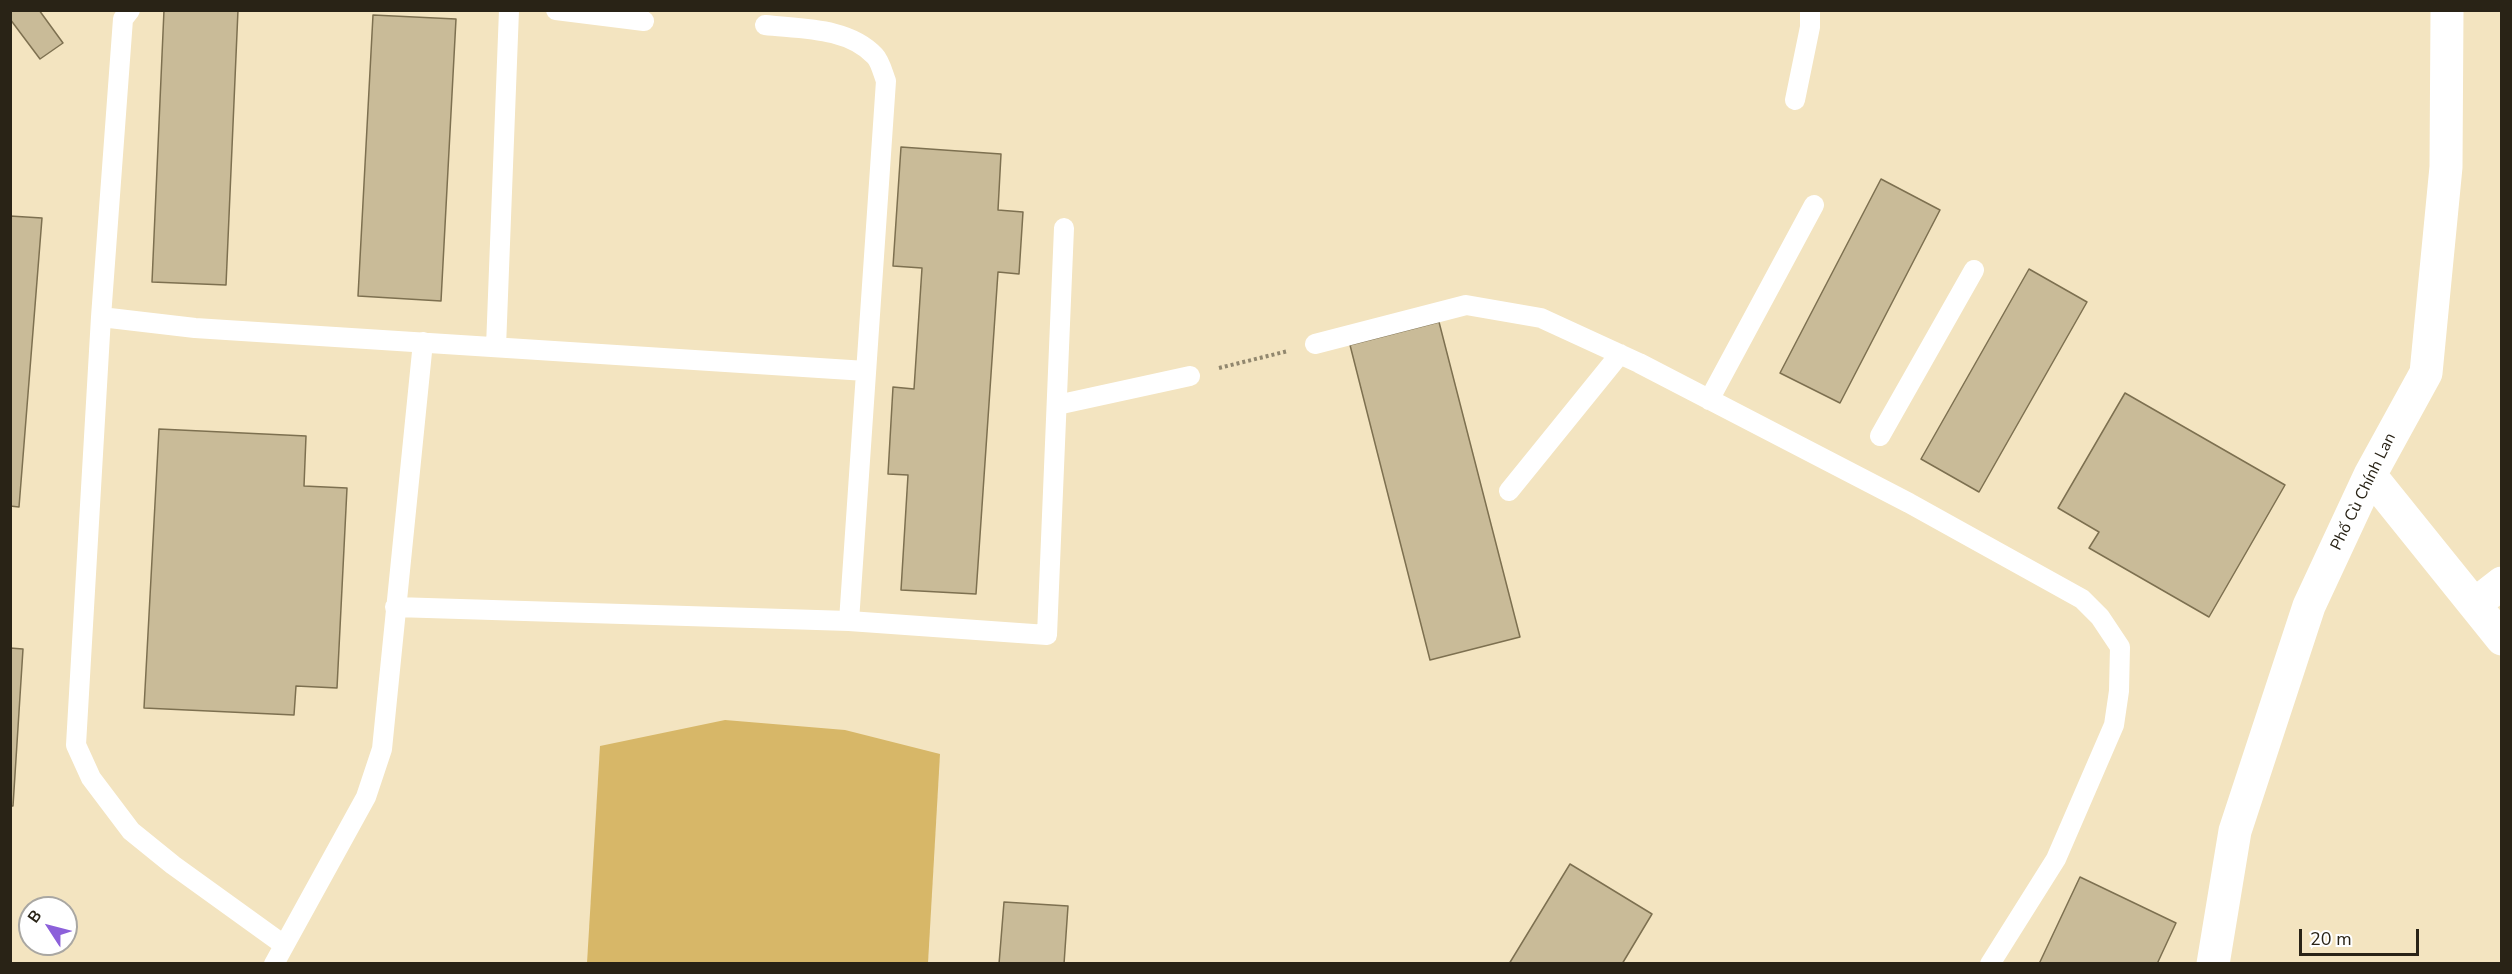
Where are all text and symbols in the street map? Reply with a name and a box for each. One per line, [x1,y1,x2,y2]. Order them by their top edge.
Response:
street label: Phố Cù Chính Lan [2327,430,2401,554]
north arrow [18,896,78,956]
text: B [23,906,47,928]
scale bar [2302,917,2422,955]
text: 20 m [2310,927,2352,951]

